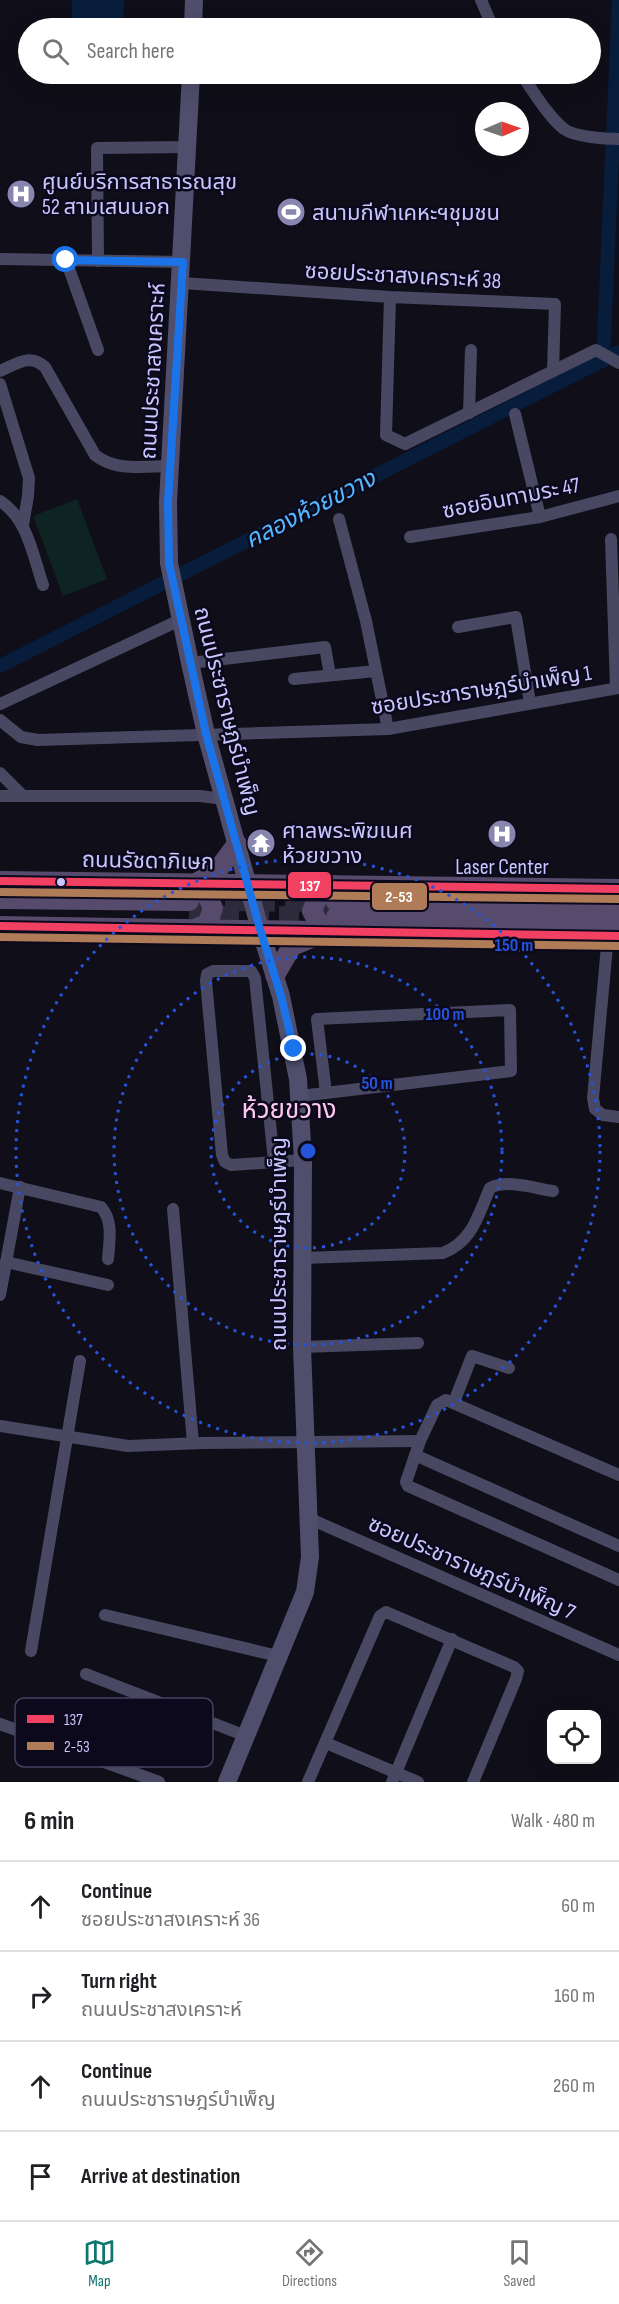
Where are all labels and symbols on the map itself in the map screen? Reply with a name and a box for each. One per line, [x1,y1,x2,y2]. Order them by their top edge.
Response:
north arrow [475,102,529,156]
place label: ศูนย์บริการสาธารณสุข 52 สามเสนนอก [42,169,237,221]
hospital icon: ศูนย์บริการสาธารณสุข 52 สามเสนนอก [5,178,37,210]
sports icon: สนามกีฬาเคหะฯชุมชน [275,196,307,228]
place label: สนามกีฬาเคหะฯชุมชน [312,200,500,227]
route start [52,246,78,272]
street label: ซอยประชาสงเคราะห์ 38 [304,258,502,295]
street label: ถนนประชาสงเคราะห์ [135,282,172,460]
water label: คลองห้วยขวาง [240,464,381,555]
street label: ซอยอินทามระ 47 [440,472,582,525]
street label: ถนนประชาราษฎร์บำเพ็ญ [188,604,266,818]
street label: ซอยประชาราษฎร์บำเพ็ญ 1 [369,660,594,721]
place label: ศาลพระพิฆเนศ ห้วยขวาง [282,818,413,870]
hospital icon: Laser Center [486,818,518,850]
temple icon: ศาลพระพิฆเนศ ห้วยขวาง [245,827,277,859]
street label: ถนนรัชดาภิเษก [82,847,214,876]
place label: Laser Center [455,854,549,881]
line badge: 137 [287,871,332,899]
unlabelled marker [55,876,67,888]
text: 137 [300,877,320,896]
line badge: 2-53 [371,882,428,911]
text: 2-53 [385,888,413,907]
text: 150 m [495,935,533,956]
text: 100 m [426,1004,465,1025]
route end [280,1035,306,1061]
text: 50 m [361,1073,393,1094]
district label: ห้วยขวาง [241,1095,337,1126]
street label: ถนนประชาราษฎร์บำเพ็ญ [266,1137,293,1351]
centre of rings [298,1141,318,1161]
street label: ซอยประชาราษฎร์บำเพ็ญ 7 [364,1510,579,1626]
legend [15,1698,213,1767]
text: 137 [64,1711,83,1730]
text: 2-53 [64,1738,90,1757]

